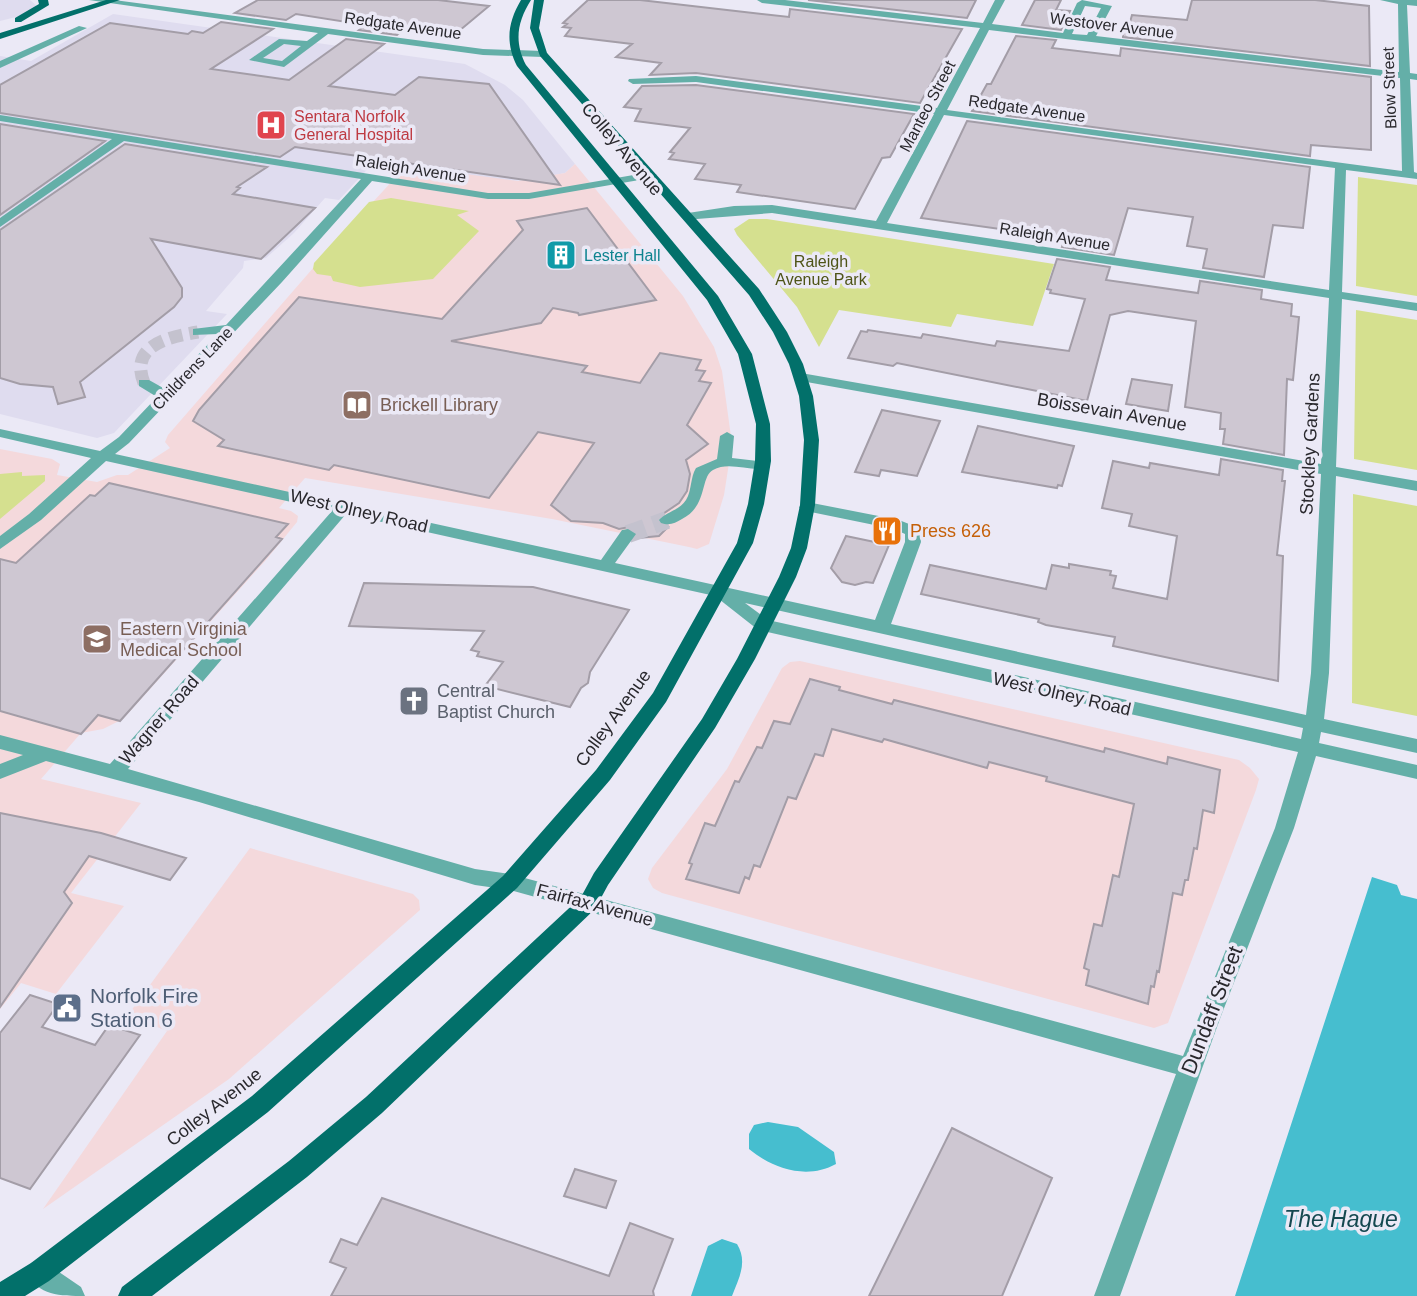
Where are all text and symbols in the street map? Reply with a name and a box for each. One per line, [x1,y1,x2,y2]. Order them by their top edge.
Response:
street label: Redgate Avenue [343,9,463,42]
street label: Westover Avenue [1049,9,1175,42]
street label: Blow Street [1380,46,1399,129]
street label: Manteo Street [896,57,959,155]
street label: Redgate Avenue [967,92,1087,125]
street label: Colley Avenue [577,99,667,199]
hospital icon: Sentara Norfolk General Hospital [254,108,288,142]
place label: Sentara Norfolk General Hospital [294,108,413,143]
street label: Raleigh Avenue [354,151,468,186]
street label: Raleigh Avenue [998,219,1112,254]
building icon: Lester Hall [544,238,578,272]
place label: Lester Hall [584,247,660,264]
park label: Raleigh Avenue Park [775,253,868,288]
street label: Childrens Lane [149,324,236,413]
street label: Stockley Gardens [1296,373,1324,515]
library icon: Brickell Library [340,388,374,422]
street label: Boissevain Avenue [1036,389,1188,435]
place label: Brickell Library [380,395,498,415]
street label: West Olney Road [288,485,430,537]
restaurant icon: Press 626 [870,514,904,548]
place label: Press 626 [910,521,991,541]
place label: Eastern Virginia Medical School [120,619,248,660]
school or university icon: Eastern Virginia Medical School [80,622,114,656]
street label: Colley Avenue [571,666,655,770]
street label: West Olney Road [991,668,1133,720]
street label: Wagner Road [115,672,203,768]
place label: Central Baptist Church [437,681,555,722]
church icon: Central Baptist Church [397,684,431,718]
street label: Fairfax Avenue [535,880,655,930]
street label: Dundaff Street [1177,943,1247,1077]
place label: Norfolk Fire Station 6 [90,984,199,1031]
public building icon: Norfolk Fire Station 6 [50,991,84,1025]
street label: Colley Avenue [163,1064,265,1150]
water label: The Hague [1284,1206,1398,1232]

